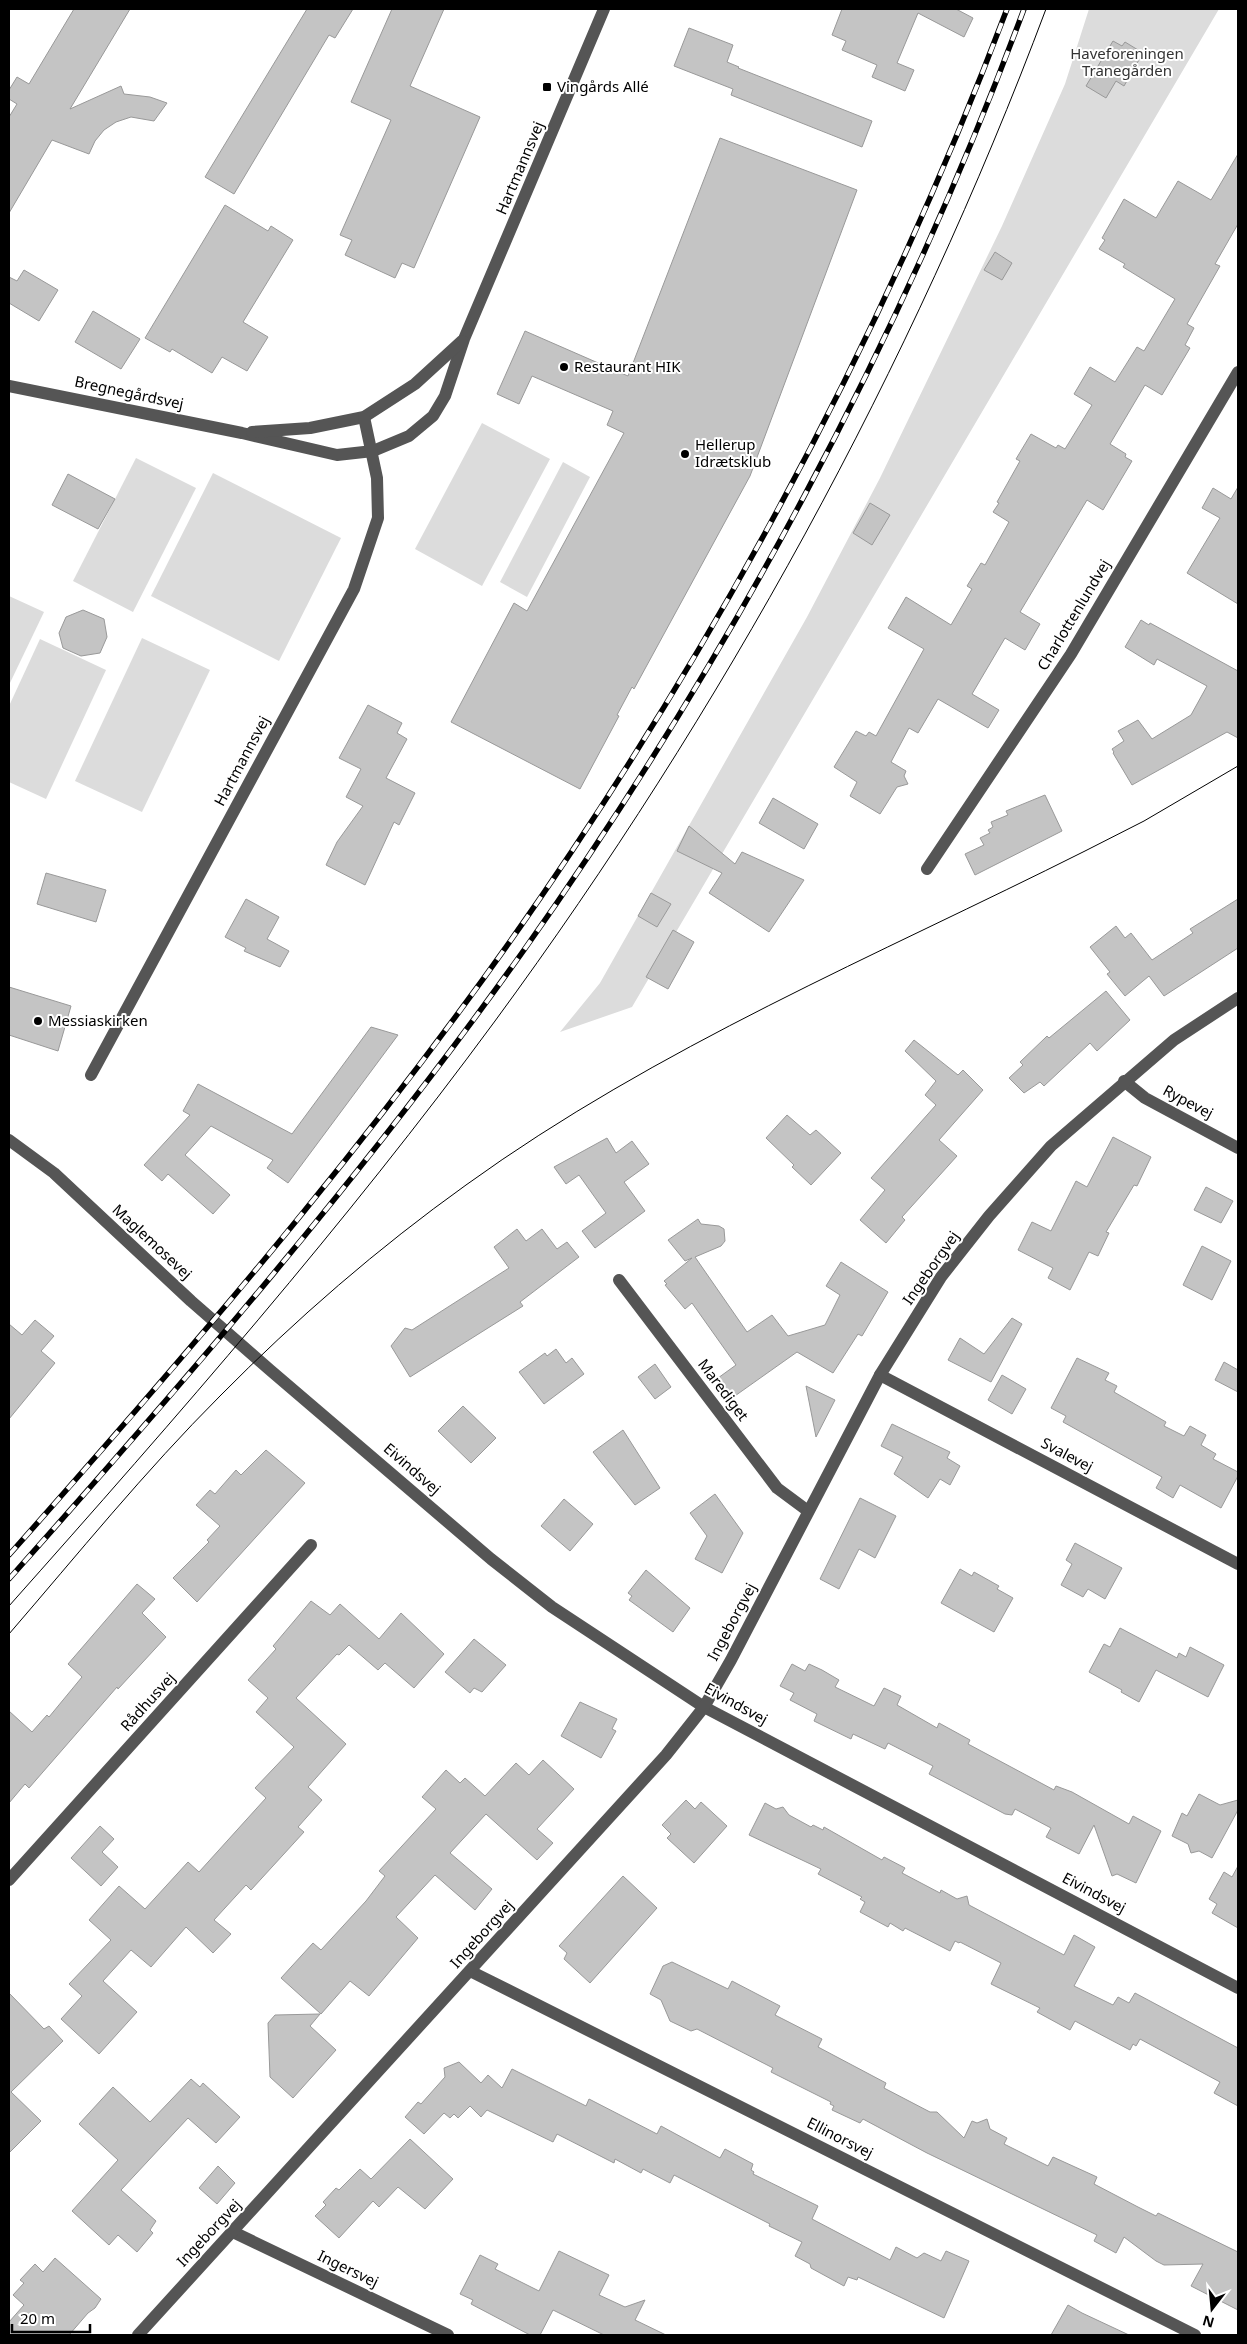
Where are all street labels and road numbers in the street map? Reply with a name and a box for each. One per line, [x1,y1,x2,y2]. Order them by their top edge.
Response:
street label: Hartmannsvej [490,118,548,217]
street label: Bregnegårdsvej [73,371,186,413]
street label: Charlottenlundvej [1032,555,1114,674]
street label: Hartmannsvej [209,712,273,809]
street label: Rypevej [1160,1080,1217,1123]
street label: Maglemosevej [109,1199,197,1283]
street label: Ingeborgvej [897,1227,963,1308]
street label: Marediget [694,1354,754,1425]
street label: Svalevej [1038,1432,1097,1476]
street label: Eivindsvej [380,1438,445,1499]
street label: Ingeborgvej [702,1579,760,1664]
street label: Rådhusvej [116,1668,179,1735]
street label: Eivindsvej [701,1678,772,1729]
street label: Eivindsvej [1059,1867,1130,1917]
street label: Ingeborgvej [445,1895,517,1972]
street label: Ellinorsvej [804,2112,877,2162]
street label: Ingeborgvej [172,2194,245,2270]
street label: Ingersvej [315,2245,382,2291]

